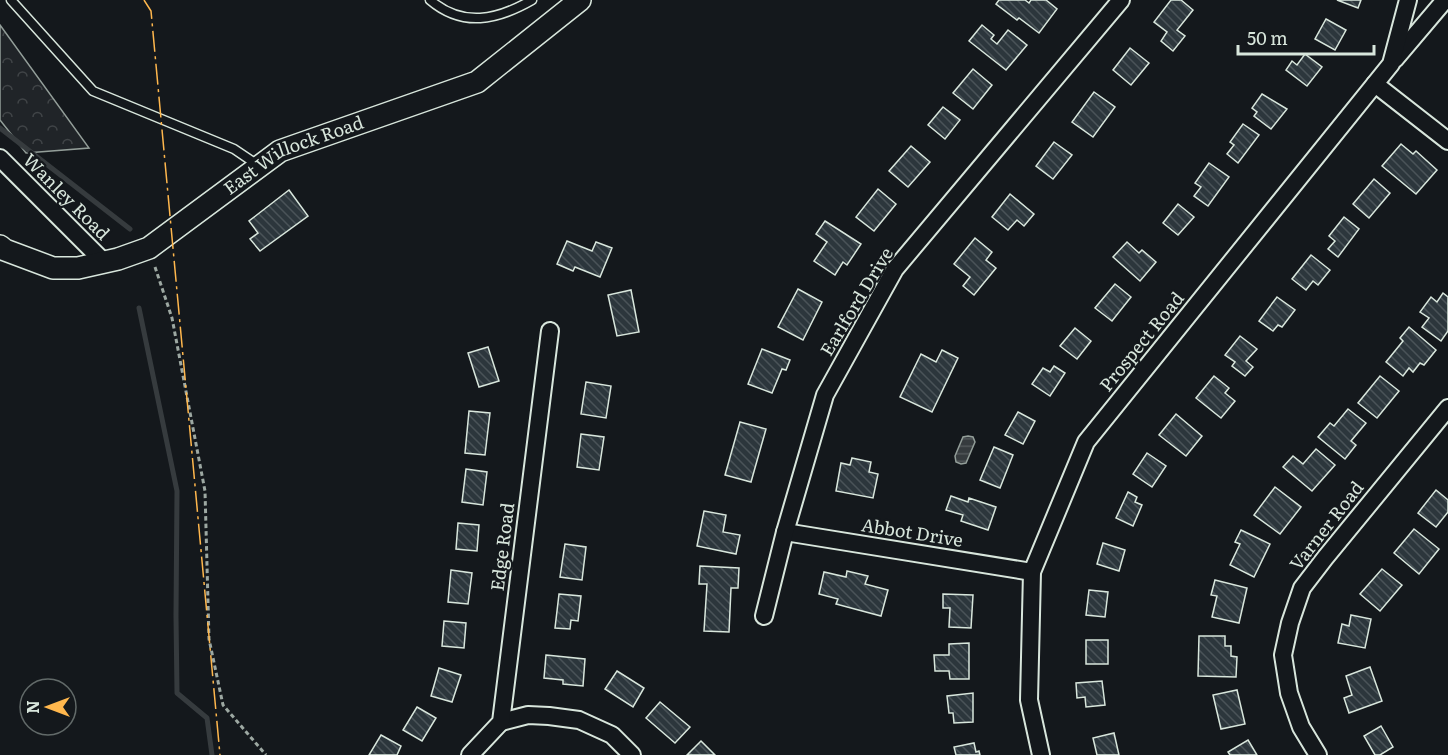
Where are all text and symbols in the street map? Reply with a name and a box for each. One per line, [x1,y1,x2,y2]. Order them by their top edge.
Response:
scale bar [1238,18,1374,56]
text: 50 m [1247,24,1288,51]
street label: East Willock Road [217,108,367,200]
street label: Wanley Road [17,146,117,246]
street label: Earlford Drive [813,242,899,361]
street label: Prospect Road [1092,285,1190,397]
street label: Varner Road [1282,475,1369,575]
street label: Edge Road [483,501,520,593]
street label: Abbot Drive [859,510,965,553]
north arrow [18,677,78,737]
text: N [20,700,44,714]

